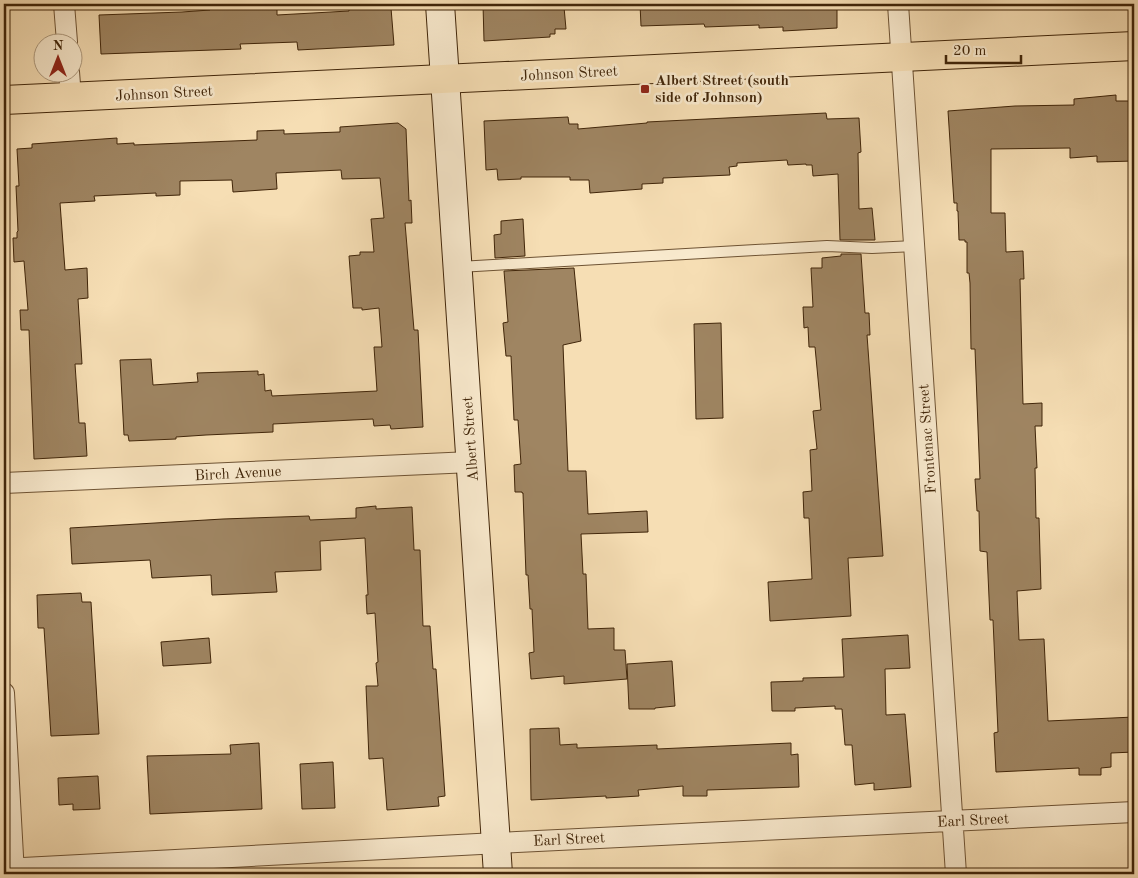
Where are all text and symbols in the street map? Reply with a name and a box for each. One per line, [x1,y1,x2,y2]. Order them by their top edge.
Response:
north arrow [32,32,82,82]
scale bar [946,32,1020,64]
text: N [53,39,64,53]
text: 20 m [953,44,987,59]
street label: Johnson Street [520,64,618,85]
place label: Albert Street (south side of Johnson) [655,74,789,106]
marker: Albert Street (south side of Johnson) [639,83,651,95]
street label: Johnson Street [115,84,213,105]
street label: Frontenac Street [917,384,940,494]
street label: Albert Street [461,396,482,482]
street label: Birch Avenue [194,465,282,484]
street label: Earl Street [937,812,1009,831]
street label: Earl Street [533,831,605,850]

